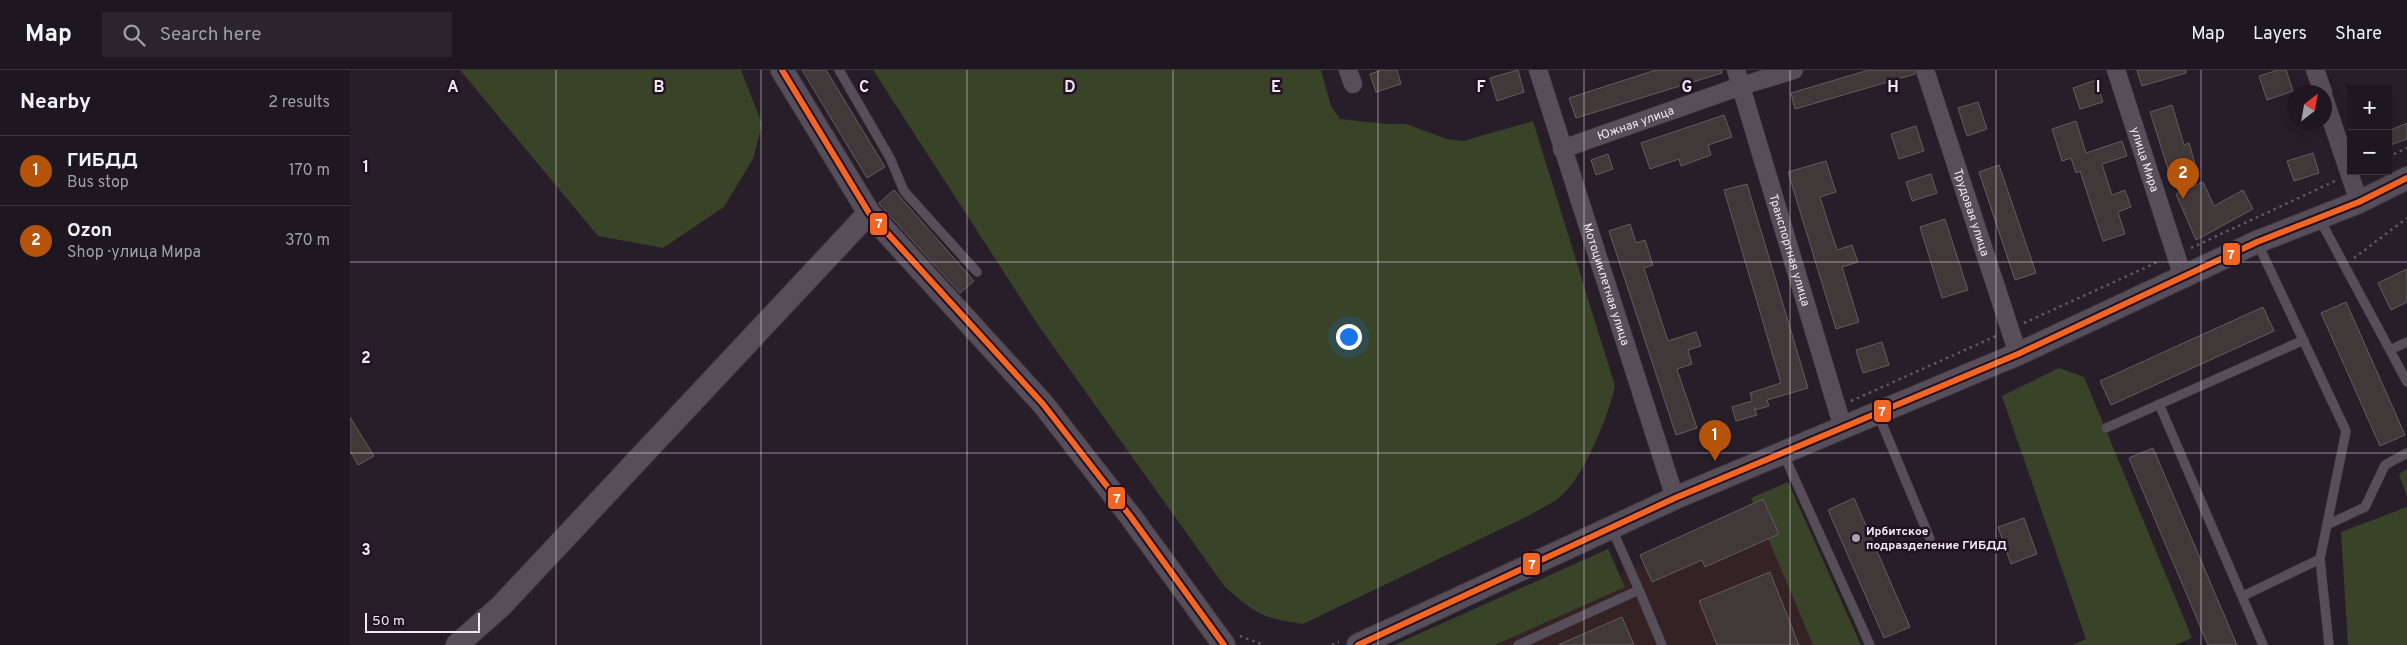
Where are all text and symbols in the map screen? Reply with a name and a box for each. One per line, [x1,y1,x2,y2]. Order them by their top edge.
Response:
search box [102,12,452,57]
text: Map [25,20,72,50]
icon: search [120,21,148,49]
text: Search here [160,23,261,47]
text: Map [2191,23,2225,46]
text: Layers [2253,23,2307,46]
text: Share [2335,23,2382,46]
text: A [447,78,459,98]
text: B [653,78,665,98]
text: C [859,78,869,98]
text: D [1064,78,1076,98]
text: E [1271,78,1281,98]
text: F [1476,78,1486,98]
text: G [1682,78,1692,98]
text: H [1887,78,1899,98]
text: I [2096,78,2100,98]
north arrow [2287,85,2332,130]
map controls [2347,85,2392,175]
button: + [2347,85,2392,130]
text: Nearby [20,89,91,116]
text: 2 results [268,93,330,113]
street label: Южная улица [1595,103,1676,145]
street label: улица Мира [2126,125,2162,194]
button: − [2347,130,2392,175]
text: ГИБДД [67,149,138,173]
text: 1 [363,158,369,178]
pin: 2 [2167,158,2199,199]
text: 1 [33,161,39,181]
text: 170 m [289,161,330,181]
street label: Трудовая улица [1949,167,1992,259]
text: Bus stop [67,173,129,193]
street label: Транспортная улица [1765,192,1813,308]
line badge: 7 [869,212,888,236]
text: 7 [875,216,883,233]
text: Ozon [67,219,112,243]
street label: Мотоциклетная улица [1579,221,1633,348]
text: 2 [31,231,41,251]
text: 370 m [285,231,330,251]
line badge: 7 [2222,242,2241,266]
text: Shop · улица Мира [67,243,201,263]
text: 7 [2227,247,2235,264]
your location [1336,324,1362,350]
text: 2 [361,349,371,369]
line badge: 7 [1873,399,1892,423]
text: 7 [1878,404,1886,421]
pin: 1 [1699,420,1731,461]
line badge: 7 [1107,486,1126,510]
text: 7 [1113,491,1121,508]
place label: Ирбитское подразделение ГИБДД [1866,524,2007,554]
marker: Ирбитское подразделение ГИБДД [1850,532,1862,544]
text: 3 [361,541,371,561]
line badge: 7 [1522,552,1541,576]
text: 7 [1528,557,1536,574]
scale bar [365,610,480,633]
text: 50 m [372,613,405,630]

